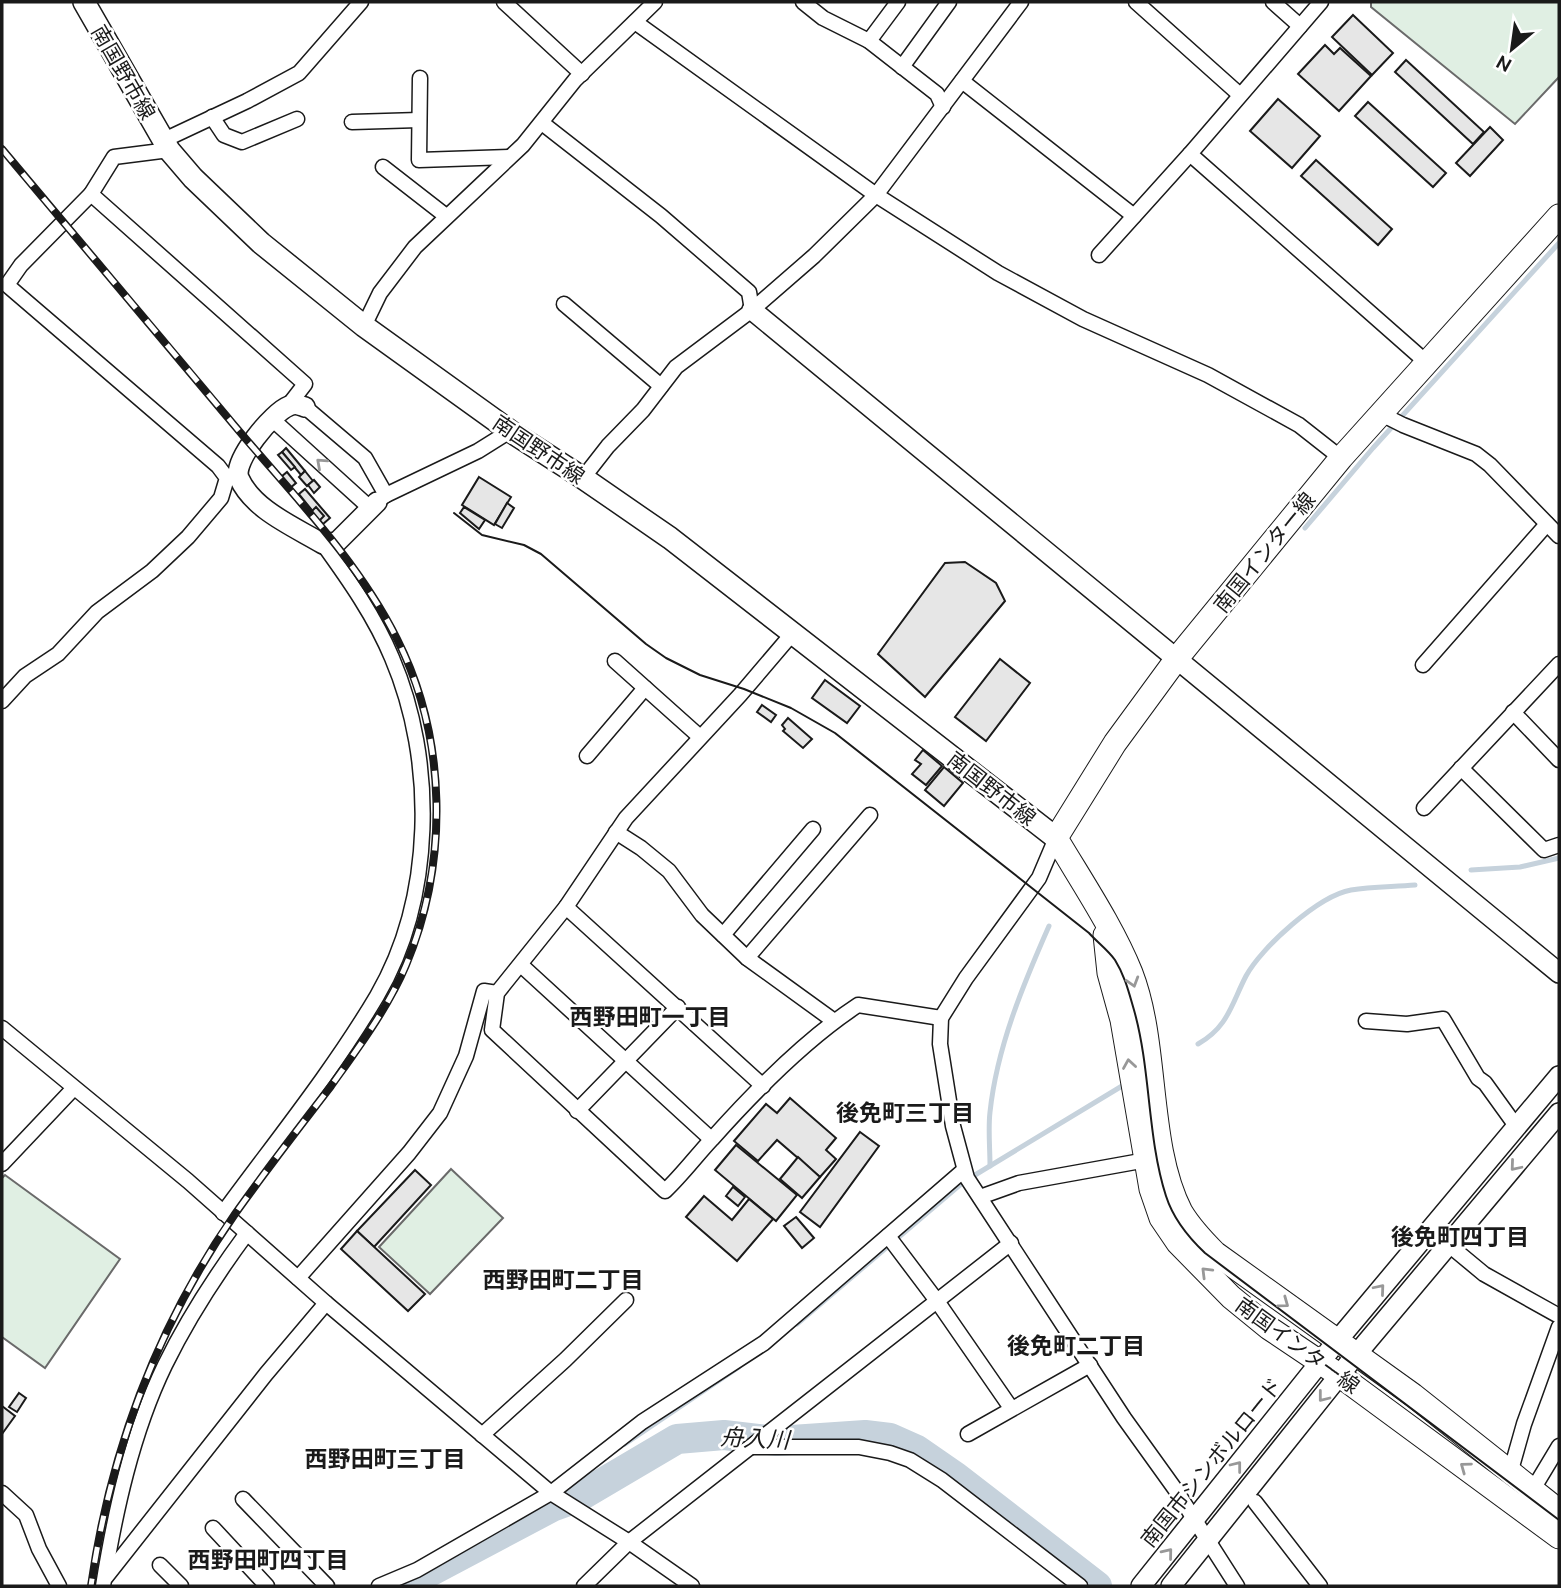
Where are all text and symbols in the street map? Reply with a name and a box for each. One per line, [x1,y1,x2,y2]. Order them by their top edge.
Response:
north arrow [1477,14,1547,84]
street label: 南国野市線 [87,21,161,123]
text: N [1492,51,1515,77]
street label: 南国野市線 [489,410,589,488]
one-way arrow [316,459,329,472]
street label: 南国インター線 [1208,487,1320,617]
street label: 南国野市線 [943,746,1041,830]
one-way arrow [1124,975,1139,987]
district label: 西野田町一丁目 [570,1004,731,1029]
one-way arrow [1122,1059,1137,1070]
district label: 後免町三丁目 [836,1100,974,1125]
one-way arrow [1511,1158,1524,1170]
district label: 後免町四丁目 [1391,1224,1529,1249]
district label: 西野田町二丁目 [483,1267,644,1292]
one-way arrow [1201,1267,1214,1280]
one-way arrow [1372,1284,1384,1297]
street label: 南国インター線 [1231,1292,1365,1398]
one-way arrow [1276,1295,1289,1307]
district label: 後免町二丁目 [1007,1333,1145,1358]
street label: 南国市シンボルロード [1136,1373,1286,1551]
one-way arrow [1318,1389,1331,1401]
water label: 舟入川 [720,1424,793,1452]
district label: 西野田町三丁目 [305,1446,466,1471]
one-way arrow [1229,1461,1242,1473]
one-way arrow [1460,1463,1473,1475]
district label: 西野田町四丁目 [188,1547,349,1572]
one-way arrow [1160,1548,1172,1561]

